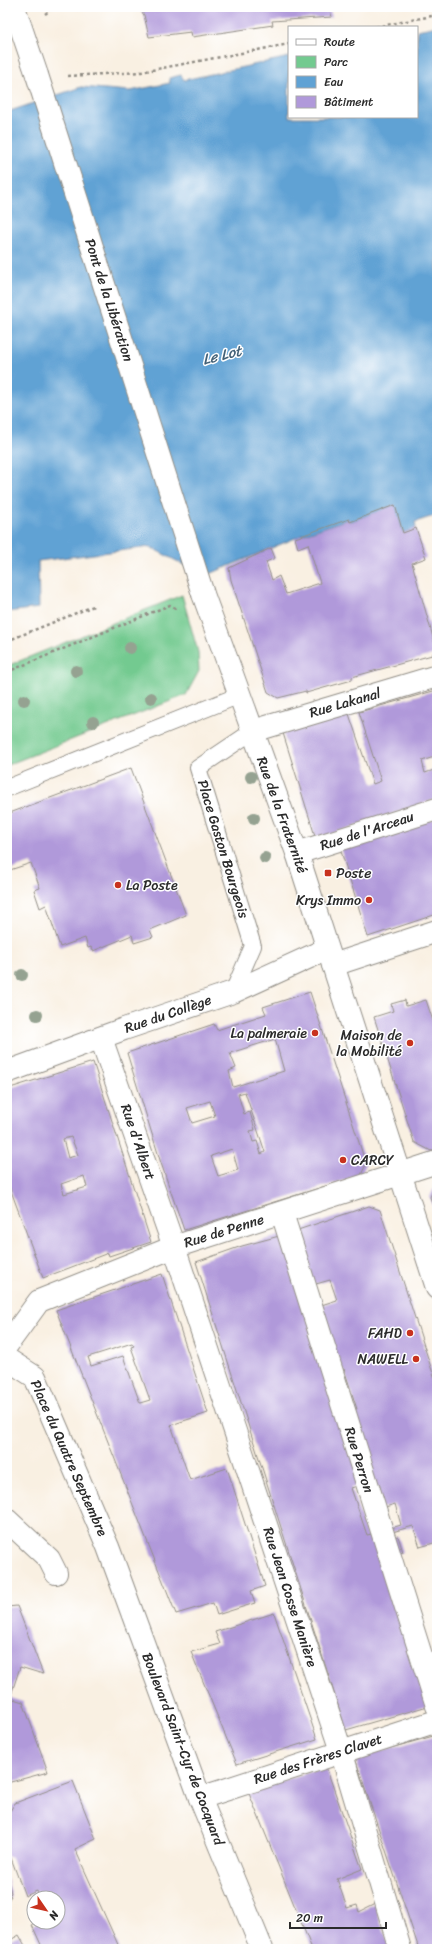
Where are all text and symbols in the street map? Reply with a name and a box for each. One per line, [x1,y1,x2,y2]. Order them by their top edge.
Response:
legend [288,26,418,118]
text: Route [324,31,355,53]
text: Parc [324,51,348,73]
text: Eau [324,71,344,93]
text: Bâtiment [324,91,373,113]
street label: Pont de la Libération [77,235,141,365]
water label: Le Lot [200,337,246,372]
street label: Rue Lakanal [306,681,385,725]
street label: Rue de la Fraternité [249,753,315,877]
street label: Place Gaston Bourgeois [190,776,256,922]
street label: Rue de l'Arceau [317,804,418,858]
place label: Poste [336,861,371,886]
marker: Poste [323,868,333,878]
place label: La Poste [126,873,178,898]
marker: La Poste [113,880,123,890]
place label: Krys Immo [296,888,361,913]
marker: Krys Immo [364,895,374,905]
street label: Rue du Collège [121,987,215,1041]
place label: La palmeraie [231,1021,307,1046]
place label: Maison de la Mobilité [336,1023,402,1064]
marker: La palmeraie [310,1028,320,1038]
marker: Maison de la Mobilité [405,1038,415,1048]
street label: Rue d'Albert [113,1101,163,1183]
place label: CARCY [351,1148,395,1173]
marker: CARCY [338,1155,348,1165]
street label: Rue de Penne [181,1207,267,1255]
place label: FAHD [368,1321,403,1346]
marker: FAHD [405,1328,415,1338]
place label: NAWELL [357,1347,409,1372]
marker: NAWELL [411,1354,421,1364]
street label: Place du Quatre Septembre [23,1376,115,1541]
street label: Rue Perron [337,1424,381,1497]
street label: Rue Jean Cosse Manière [256,1524,325,1671]
street label: Boulevard Saint-Cyr de Cocquard [135,1649,232,1851]
street label: Rue des Frères Clavet [251,1726,385,1792]
north arrow [26,1890,66,1930]
scale bar [290,1904,386,1930]
text: N [44,1906,64,1924]
text: 20 m [296,1907,323,1929]

